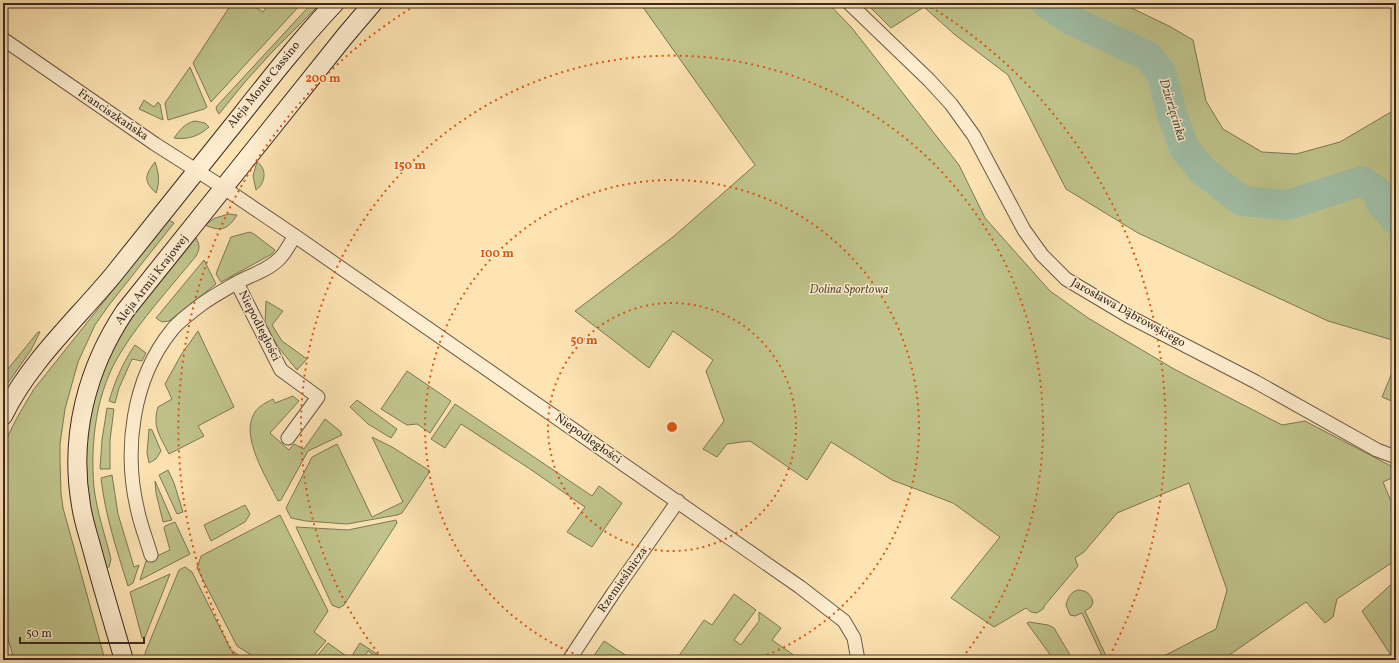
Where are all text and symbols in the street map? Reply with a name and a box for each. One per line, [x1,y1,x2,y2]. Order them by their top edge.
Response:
street label: Aleja Monte Cassino [224,38,304,132]
text: 200 m [305,71,341,87]
water label: Dzierżęcinka [1154,77,1190,143]
street label: Franciszkańska [75,85,151,145]
text: 150 m [394,158,426,174]
street label: Aleja Armii Krajowej [112,232,192,328]
text: 100 m [480,246,514,262]
street label: Jarosława Dąbrowskiego [1068,275,1188,351]
park label: Dolina Sportowa [810,282,889,298]
street label: Niepodległości [234,288,284,365]
text: 50 m [570,333,598,349]
street label: Niepodległości [552,410,625,468]
centre of rings [665,420,679,434]
street label: Rzemieślnicza [594,544,652,616]
scale bar [20,619,144,645]
text: 50 m [26,626,52,642]

